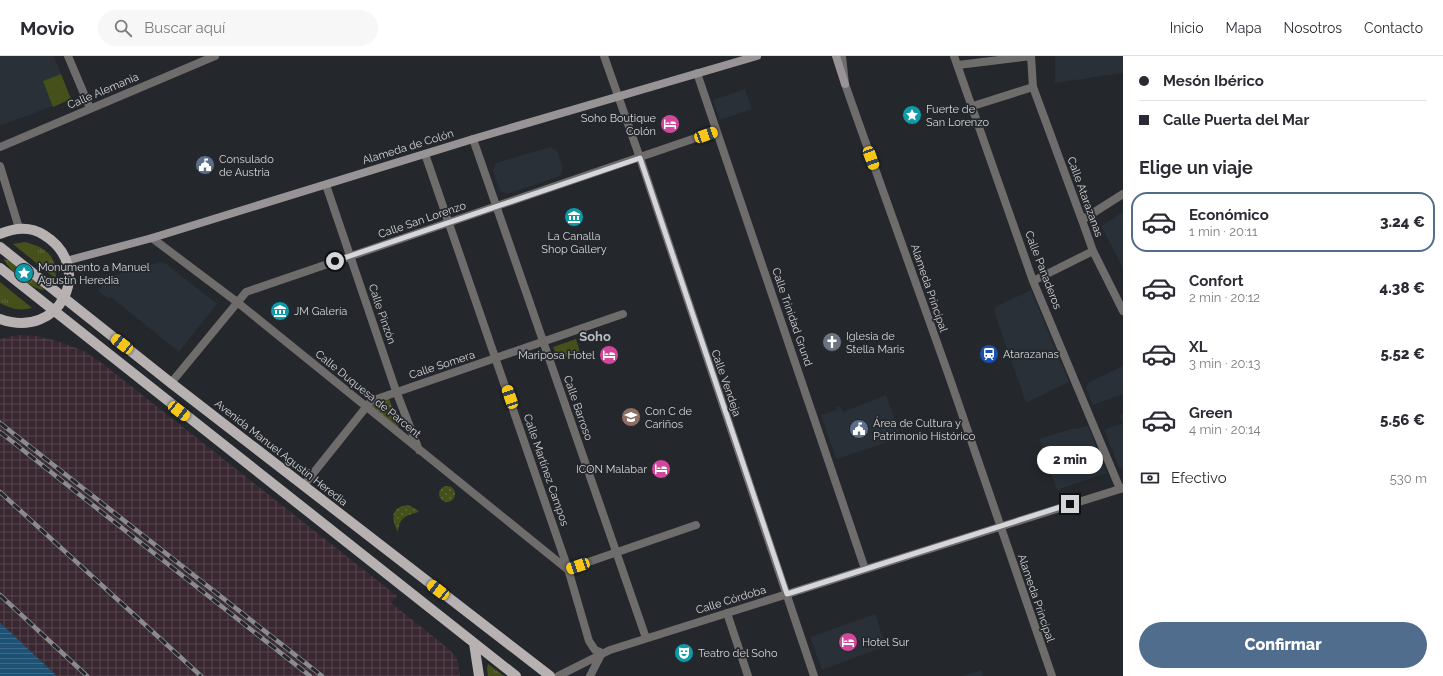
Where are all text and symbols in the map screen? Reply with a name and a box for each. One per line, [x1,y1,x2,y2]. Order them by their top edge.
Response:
search box [98,10,378,46]
text: Movio [20,17,74,39]
icon: search [112,17,134,39]
text: Buscar aquí [144,19,225,37]
text: Inicio [1170,20,1203,36]
text: Mapa [1225,20,1262,36]
text: Nosotros [1284,20,1342,36]
text: Contacto [1364,20,1423,36]
street label: Calle Alemania [65,70,141,112]
text: Mesón Ibérico [1163,72,1264,90]
place label: Fuerte de San Lorenzo [926,103,990,129]
place icon: Fuerte de San Lorenzo [901,104,923,126]
text: Calle Puerta del Mar [1163,111,1309,129]
place label: Soho Boutique Colón [581,112,657,138]
hotel icon: Soho Boutique Colón [659,113,681,135]
car [693,125,719,145]
street label: Alameda de Colón [361,127,455,167]
car [861,145,881,171]
place label: Consulado de Austria [219,153,274,179]
public building icon: Consulado de Austria [194,154,216,176]
street label: Calle Atarazanas [1064,155,1106,239]
text: Elige un viaje [1139,157,1253,178]
street label: Calle San Lorenzo [376,199,468,241]
icon: car [1141,204,1177,240]
museum icon: La Canalla Shop Gallery [563,206,585,228]
text: Económico [1189,206,1269,224]
text: 3.24 € [1380,213,1425,231]
text: 1 min · 20:11 [1189,224,1258,239]
street label: Calle Panaderos [1022,229,1064,311]
place label: La Canalla Shop Gallery [541,230,607,256]
street label: Alameda Principal [908,242,950,334]
route start [326,252,344,270]
place label: Monumento a Manuel Agustín Heredia [38,261,150,287]
place icon: Monumento a Manuel Agustín Heredia [13,262,35,284]
street label: Calle Trinidad Grund [769,266,815,368]
icon: car [1141,270,1177,306]
text: Confort [1189,272,1243,290]
text: 4.38 € [1380,279,1425,297]
street label: Calle Pinzón [366,282,398,346]
text: 2 min · 20:12 [1189,290,1260,305]
museum icon: JM Galería [269,300,291,322]
place label: JM Galería [294,305,347,318]
district label: Soho [579,329,611,344]
place label: Iglesia de Stella Maris [846,330,905,356]
church icon: Iglesia de Stella Maris [821,331,843,353]
car [109,332,135,356]
icon: car [1141,336,1177,372]
text: XL [1189,338,1207,356]
station icon: Atarazanas [978,343,1000,365]
hotel icon: Mariposa Hotel [598,344,620,366]
text: 5.52 € [1380,345,1425,363]
street label: Calle Duquesa de Parcent [313,347,424,441]
street label: Calle Somera [407,348,477,382]
street label: Calle Vendeja [708,348,744,418]
place label: Atarazanas [1003,348,1059,361]
place label: Mariposa Hotel [518,349,595,362]
text: 3 min · 20:13 [1189,356,1260,371]
street label: Calle Barroso [561,374,595,443]
car [500,384,520,410]
street label: Avenida Manuel Agustín Heredia [212,397,350,509]
car [166,399,192,423]
icon: car [1141,402,1177,438]
text: Green [1189,404,1233,422]
place label: Con C de Cariños [645,405,693,431]
school or university icon: Con C de Cariños [620,406,642,428]
text: 5.56 € [1380,411,1425,429]
street label: Calle Martínez Campos [521,412,571,528]
place label: Área de Cultura y Patrimonio Histórico [873,416,976,443]
public building icon: Área de Cultura y Patrimonio Histórico [848,418,870,440]
text: 4 min · 20:14 [1189,422,1261,437]
callout: 2 min [1037,446,1103,474]
text: 2 min [1053,452,1087,467]
hotel icon: ICON Malabar [650,458,672,480]
place label: ICON Malabar [576,463,647,476]
icon: cash [1139,467,1161,489]
text: Efectivo [1171,469,1227,487]
text: 530 m [1390,471,1427,486]
route end [1061,495,1079,513]
street label: Alameda Principal [1015,552,1057,644]
car [565,556,591,576]
car [425,578,451,602]
street label: Calle Córdoba [694,583,768,617]
button: Confirmar [1139,622,1427,668]
hotel icon: Hotel Sur [837,631,859,653]
place label: Hotel Sur [862,636,909,649]
theatre icon: Teatro del Soho [673,642,695,664]
place label: Teatro del Soho [698,647,778,660]

